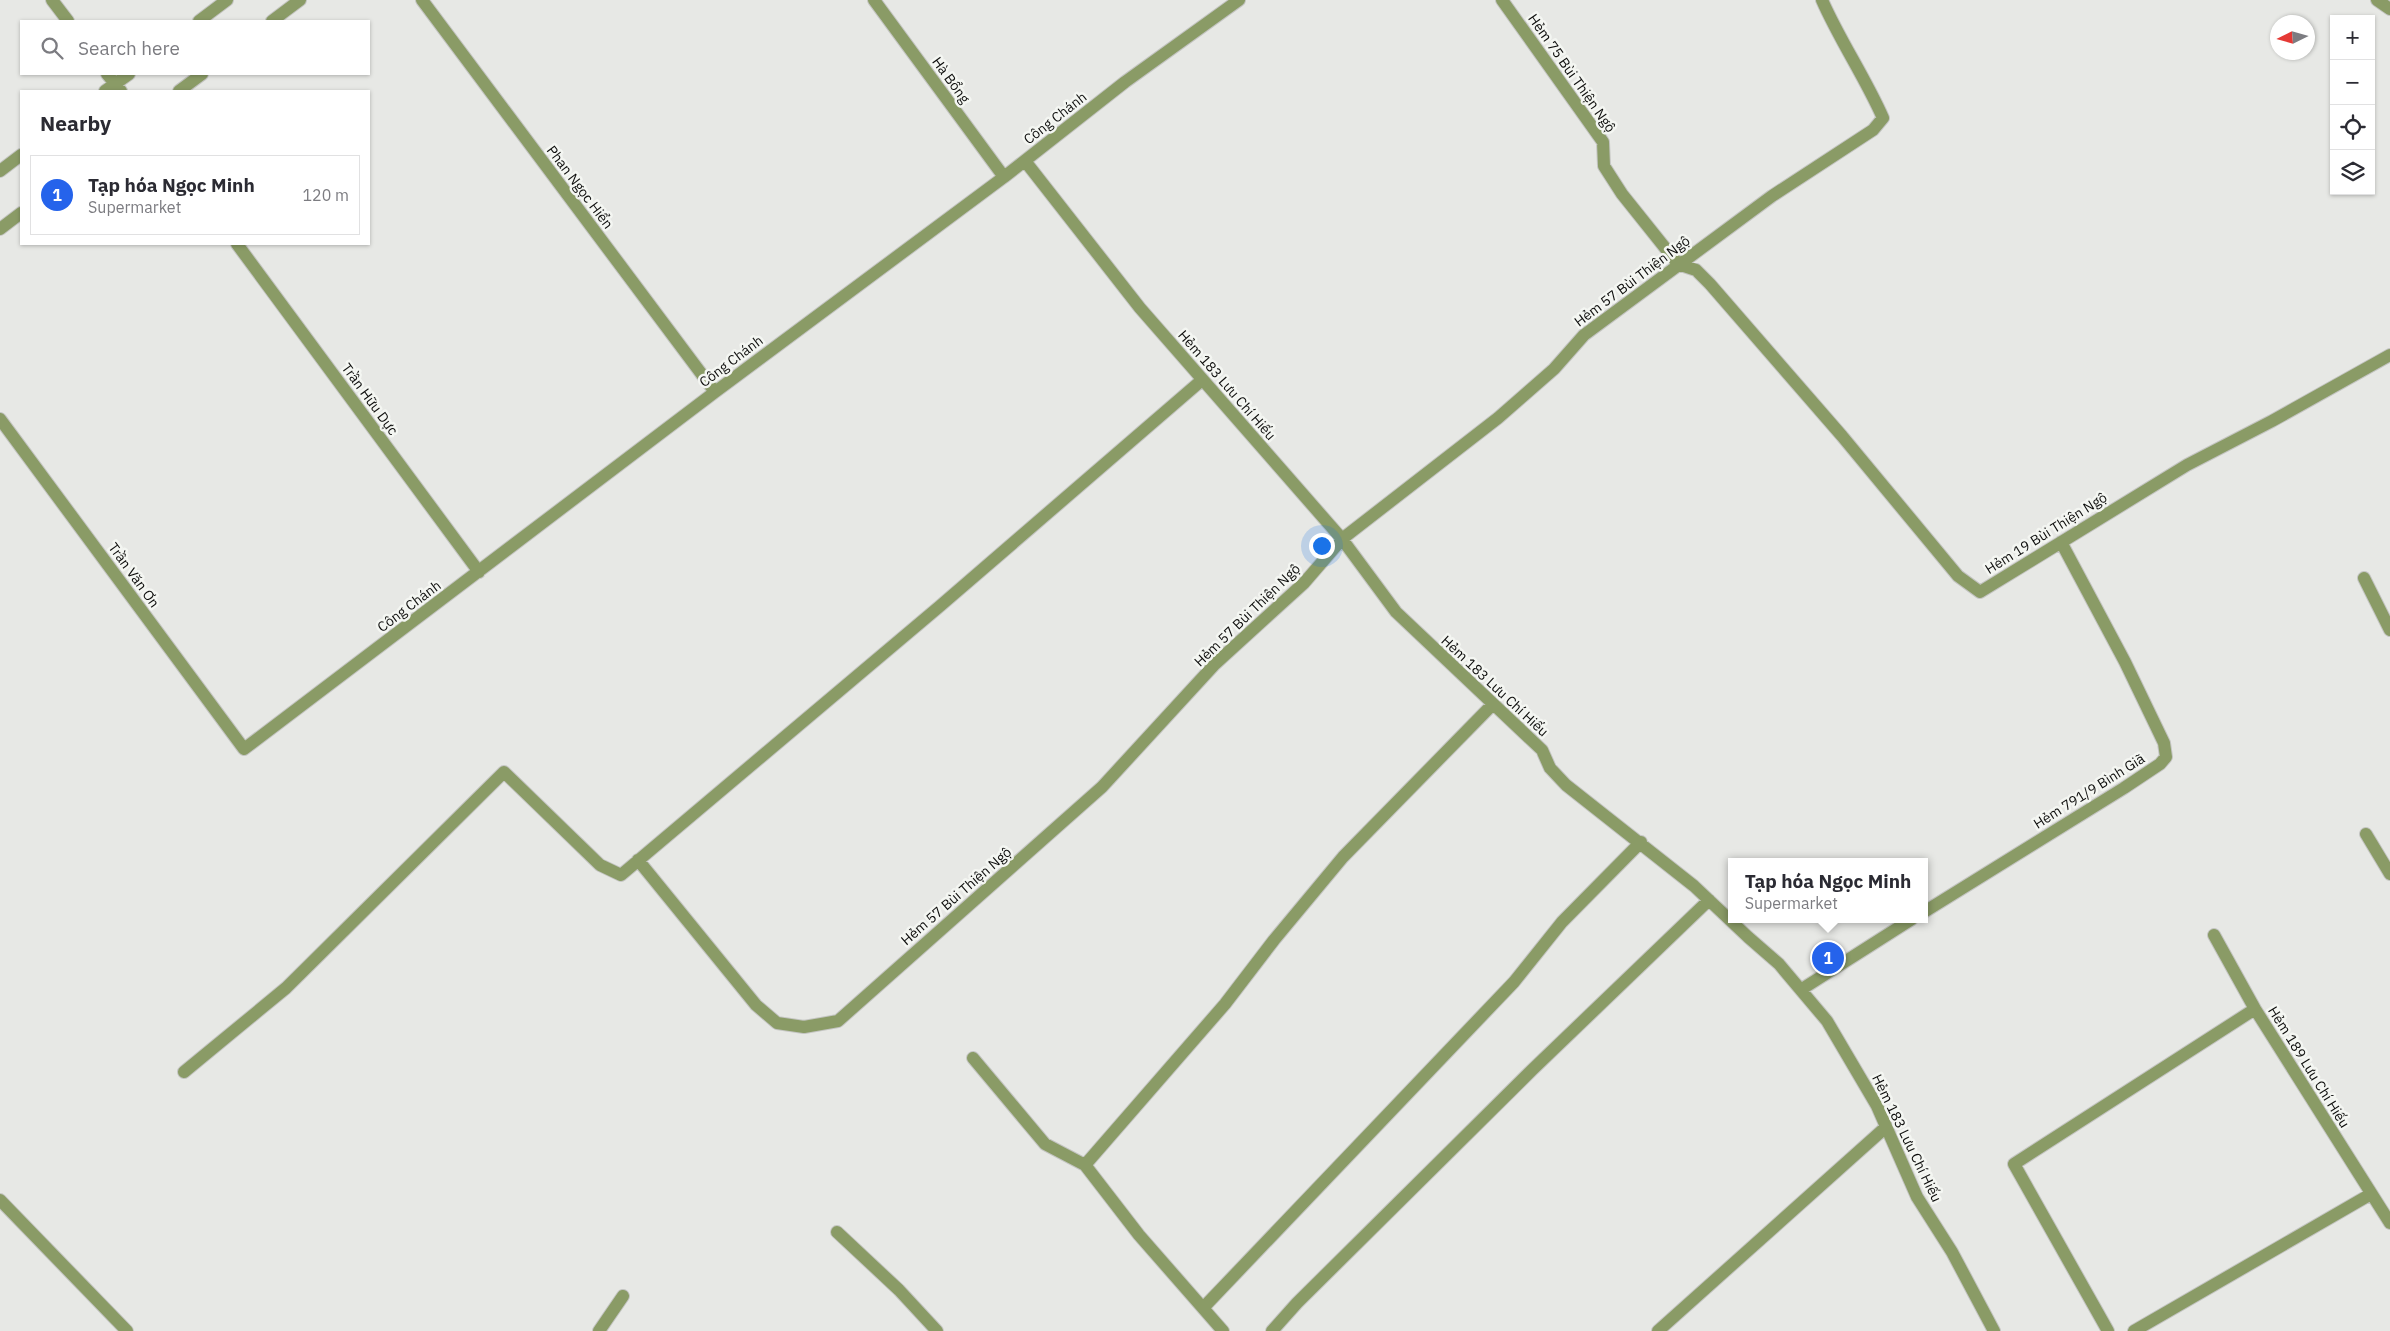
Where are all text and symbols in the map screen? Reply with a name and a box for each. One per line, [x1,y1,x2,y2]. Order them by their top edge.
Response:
street label: Hẻm 75 Bùi Thiện Ngộ [1524,10,1620,136]
north arrow [2270,15,2315,60]
map controls [2330,15,2375,195]
button: + [2330,15,2375,60]
search box [20,20,370,75]
icon: search [38,34,66,62]
text: Search here [78,36,180,60]
street label: Hà Bổng [928,53,974,107]
button: − [2330,60,2375,105]
street label: Công Chánh [1020,88,1090,148]
button: locate [2330,105,2375,150]
text: Nearby [40,109,111,137]
street label: Phan Ngọc Hiển [543,142,617,232]
button: layers [2330,150,2375,195]
text: Tạp hóa Ngọc Minh [88,173,255,197]
text: 1 [52,185,62,205]
text: 120 m [302,185,349,205]
text: Supermarket [88,197,181,217]
street label: Hẻm 57 Bùi Thiện Ngộ [1570,231,1694,330]
street label: Hẻm 183 Lưu Chí Hiếu [1174,326,1280,444]
street label: Công Chánh [696,331,766,391]
street label: Trần Hữu Dực [338,359,402,439]
street label: Hẻm 19 Bùi Thiện Ngộ [1982,488,2111,578]
your location [1309,533,1335,559]
street label: Trần Văn Ơn [104,539,164,611]
street label: Hẻm 57 Bùi Thiện Ngộ [1190,560,1304,670]
street label: Công Chánh [374,576,444,636]
street label: Hẻm 183 Lưu Chí Hiếu [1438,632,1552,740]
street label: Hẻm 791/9 Bình Giã [2030,749,2148,833]
street label: Hẻm 57 Bùi Thiện Ngộ [897,843,1015,949]
popup [1728,858,1928,923]
text: Tạp hóa Ngọc Minh [1745,869,1911,893]
text: Supermarket [1745,893,1838,913]
pin: 1 [1812,939,1844,977]
street label: Hẻm 189 Lưu Chí Hiếu [2264,1003,2354,1131]
street label: Hẻm 183 Lưu Chí Hiếu [1868,1071,1946,1205]

